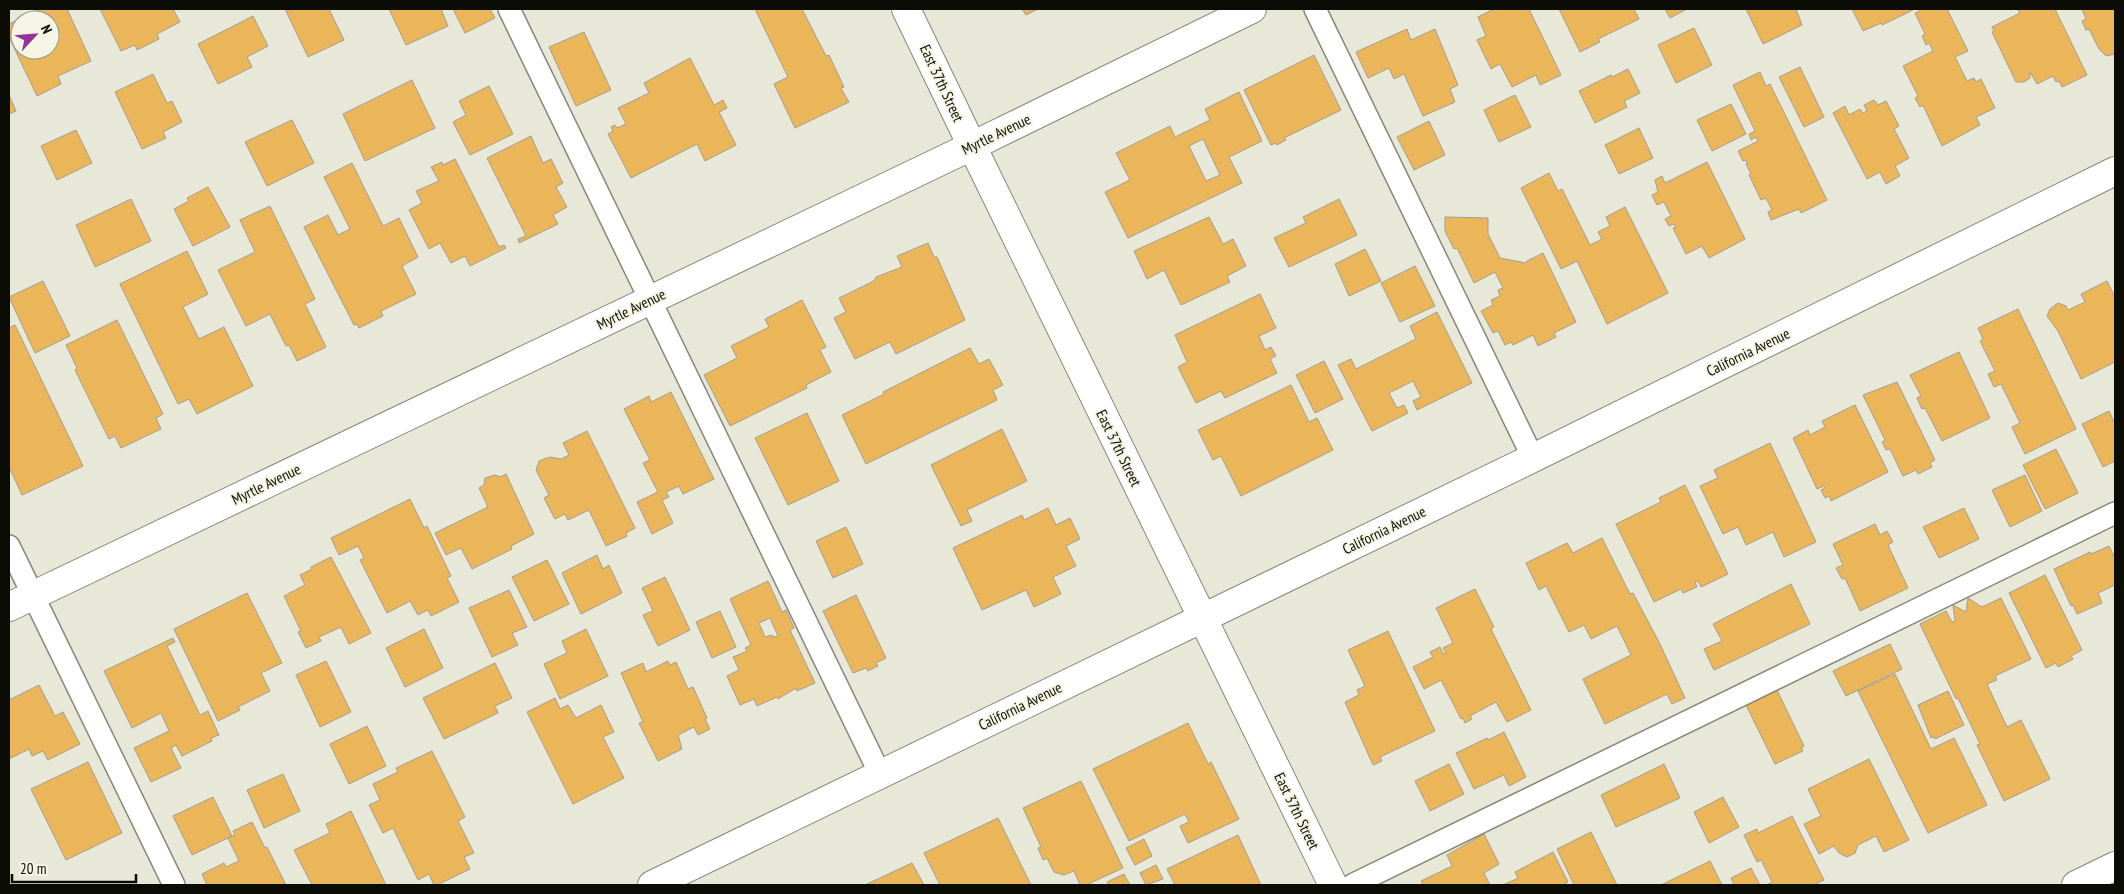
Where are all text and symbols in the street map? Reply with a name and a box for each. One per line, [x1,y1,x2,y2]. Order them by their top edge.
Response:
north arrow [10,10,60,60]
text: N [37,22,56,37]
street label: East 37th Street [916,41,968,125]
street label: Myrtle Avenue [958,109,1034,159]
street label: Myrtle Avenue [593,284,669,334]
street label: California Avenue [1703,324,1793,380]
street label: East 37th Street [1092,406,1146,490]
street label: Myrtle Avenue [228,459,304,509]
street label: California Avenue [1339,502,1429,558]
street label: California Avenue [975,678,1065,734]
street label: East 37th Street [1270,769,1324,853]
scale bar [12,852,136,884]
text: 20 m [20,859,46,878]

